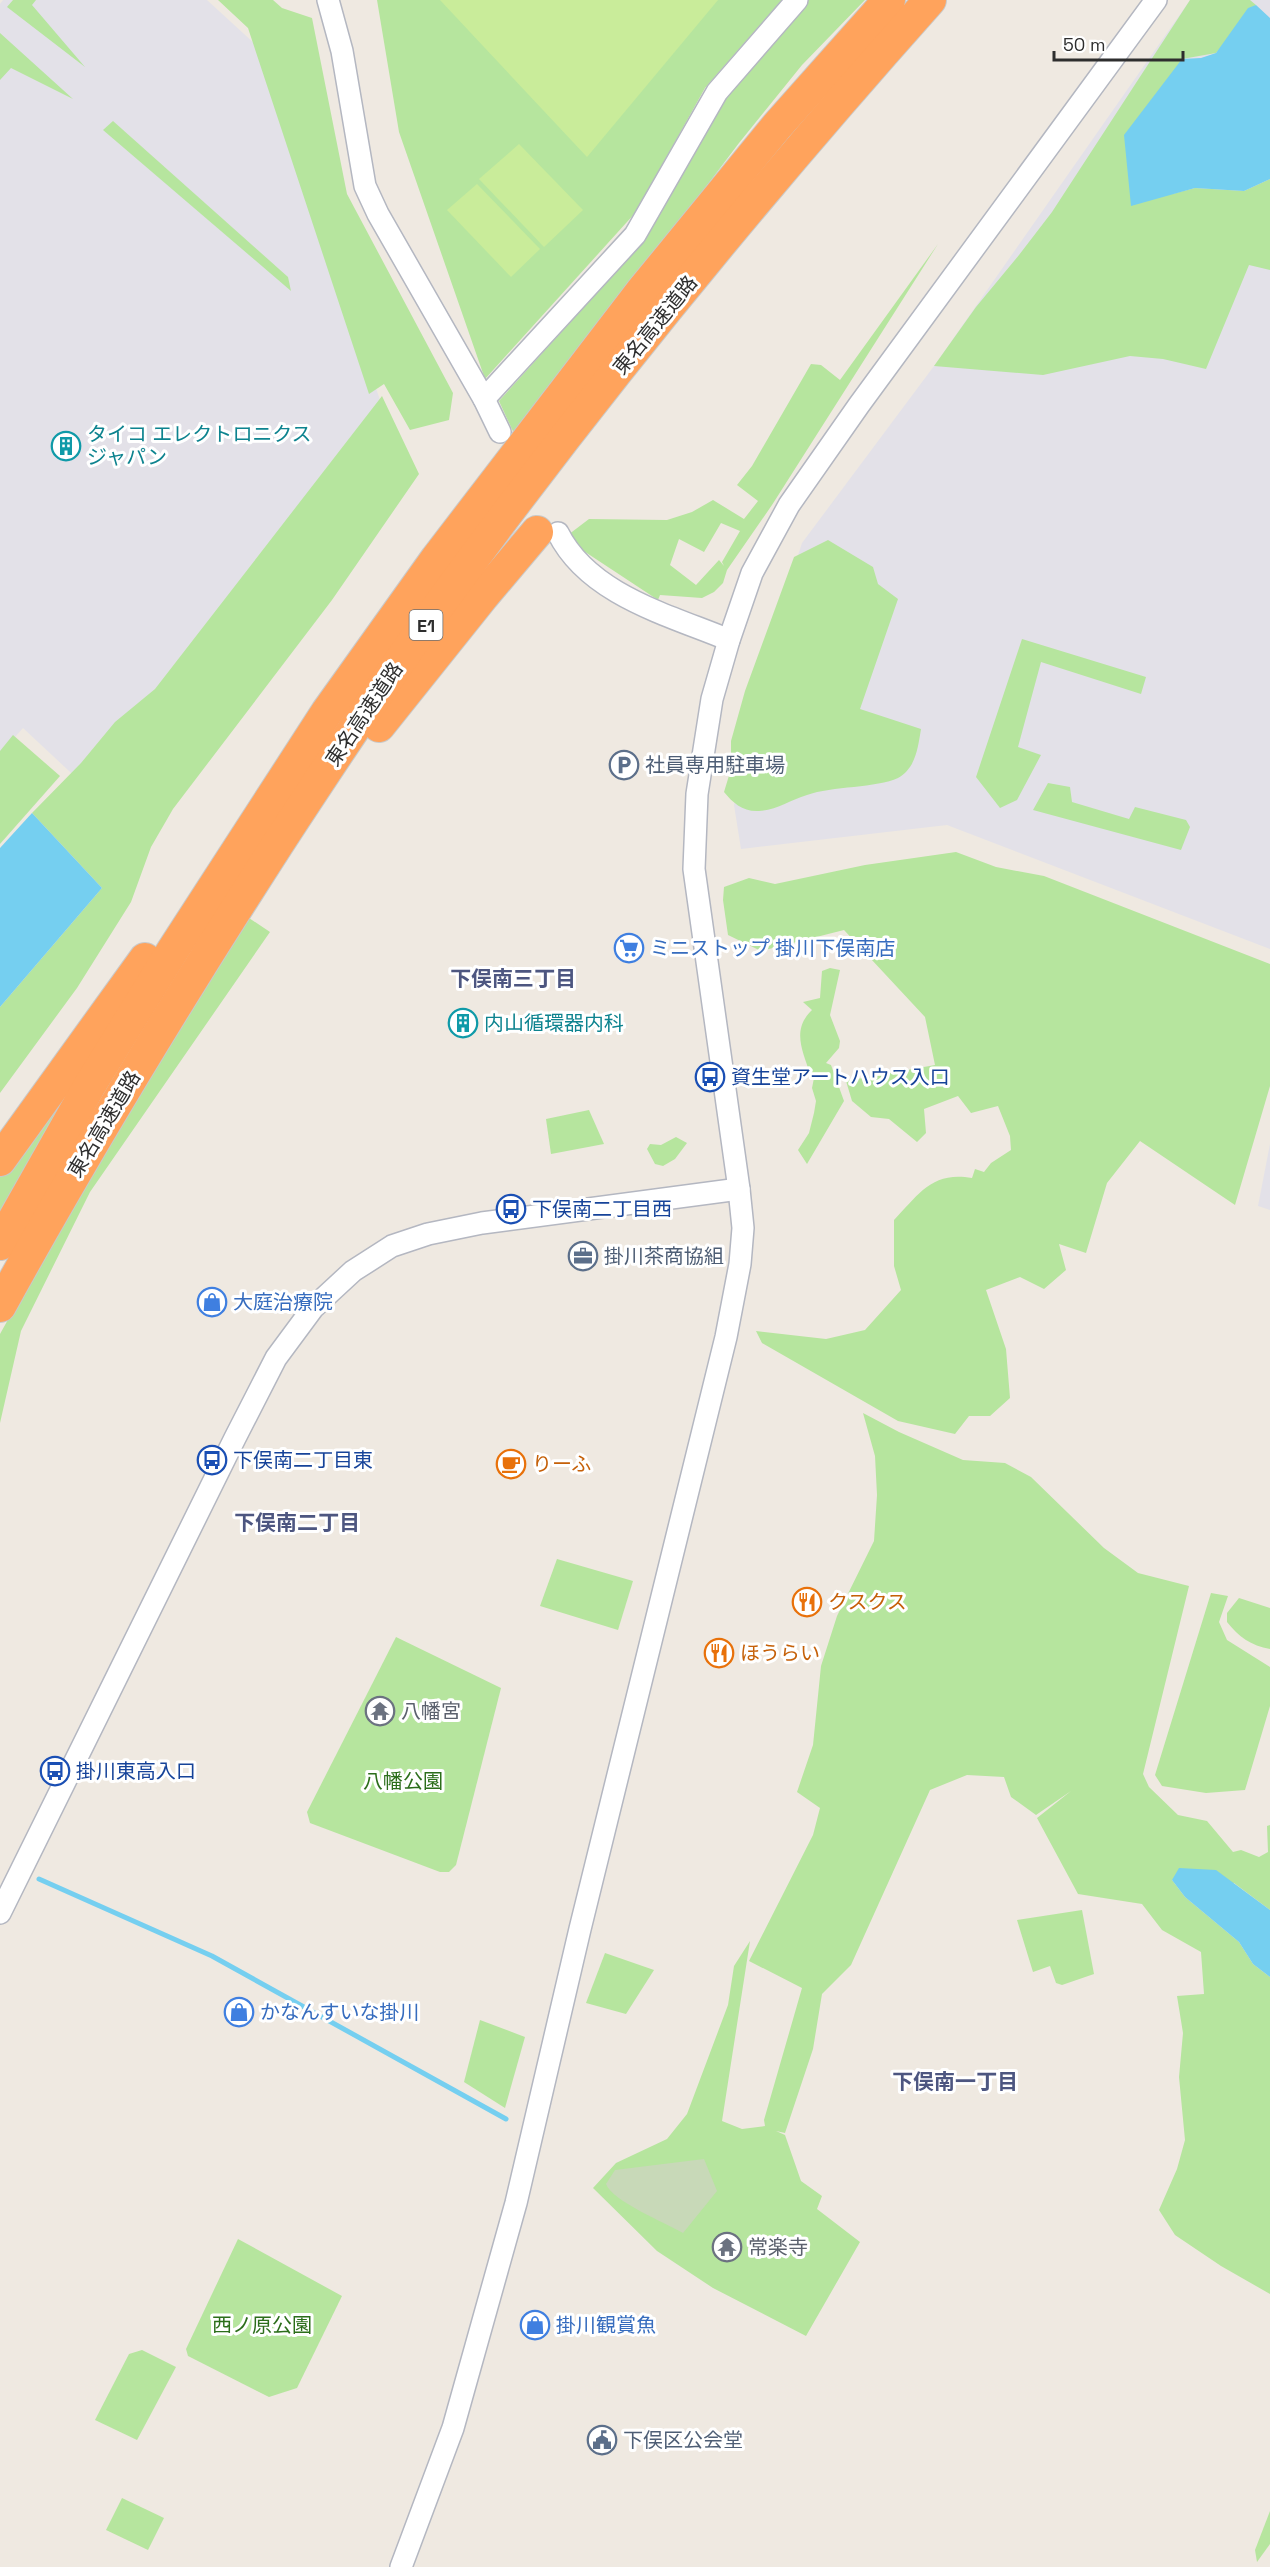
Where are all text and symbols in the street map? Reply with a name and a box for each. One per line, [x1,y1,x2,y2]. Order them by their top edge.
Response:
scale bar [1054,24,1183,62]
text: 50 m [1063,33,1105,56]
street label: 東名高速道路 [607,270,703,380]
place label: タイコ エレクトロニクス ジャパン [87,421,312,470]
building icon: タイコ エレクトロニクス ジャパン [50,430,82,462]
road number: E1 [410,610,442,640]
street label: 東名高速道路 [320,657,408,771]
parking icon: 社員専用駐車場 [608,749,640,781]
place label: 社員専用駐車場 [645,752,785,778]
supermarket icon: ミニストップ 掛川下俣南店 [613,932,645,964]
place label: ミニストップ 掛川下俣南店 [650,935,895,961]
district label: 下俣南三丁目 [450,965,576,992]
building icon: 内山循環器内科 [447,1007,479,1039]
place label: 内山循環器内科 [484,1010,624,1036]
bus stop icon: 資生堂アートハウス入口 [694,1061,726,1093]
place label: 資生堂アートハウス入口 [731,1064,950,1090]
street label: 東名高速道路 [62,1066,146,1182]
bus stop icon: 下俣南二丁目西 [495,1193,527,1225]
place label: 下俣南二丁目西 [532,1196,672,1222]
office icon: 掛川茶商協組 [567,1240,599,1272]
place label: 掛川茶商協組 [604,1243,724,1269]
shop icon: 大庭治療院 [196,1286,228,1318]
place label: 大庭治療院 [233,1289,333,1315]
bus stop icon: 下俣南二丁目東 [196,1444,228,1476]
place label: 下俣南二丁目東 [233,1447,373,1473]
cafe icon: りーふ [495,1448,527,1480]
place label: りーふ [532,1451,591,1477]
district label: 下俣南二丁目 [234,1509,360,1536]
restaurant icon: クスクス [791,1586,823,1618]
place label: クスクス [828,1589,907,1615]
restaurant icon: ほうらい [703,1637,735,1669]
place label: ほうらい [740,1640,820,1666]
temple icon: 八幡宮 [364,1695,396,1727]
place label: 八幡宮 [401,1698,461,1724]
bus stop icon: 掛川東高入口 [39,1755,71,1787]
place label: 掛川東高入口 [76,1758,196,1784]
park label: 八幡公園 [363,1768,443,1794]
shop icon: かなんすいな掛川 [223,1996,255,2028]
place label: かなんすいな掛川 [260,1999,420,2025]
district label: 下俣南一丁目 [892,2068,1018,2095]
temple icon: 常楽寺 [711,2231,743,2263]
place label: 常楽寺 [748,2234,808,2260]
shop icon: 掛川観賞魚 [519,2309,551,2341]
park label: 西ノ原公園 [212,2312,312,2338]
place label: 掛川観賞魚 [556,2312,656,2338]
public building icon: 下俣区公会堂 [586,2424,618,2456]
place label: 下俣区公会堂 [623,2427,743,2453]

